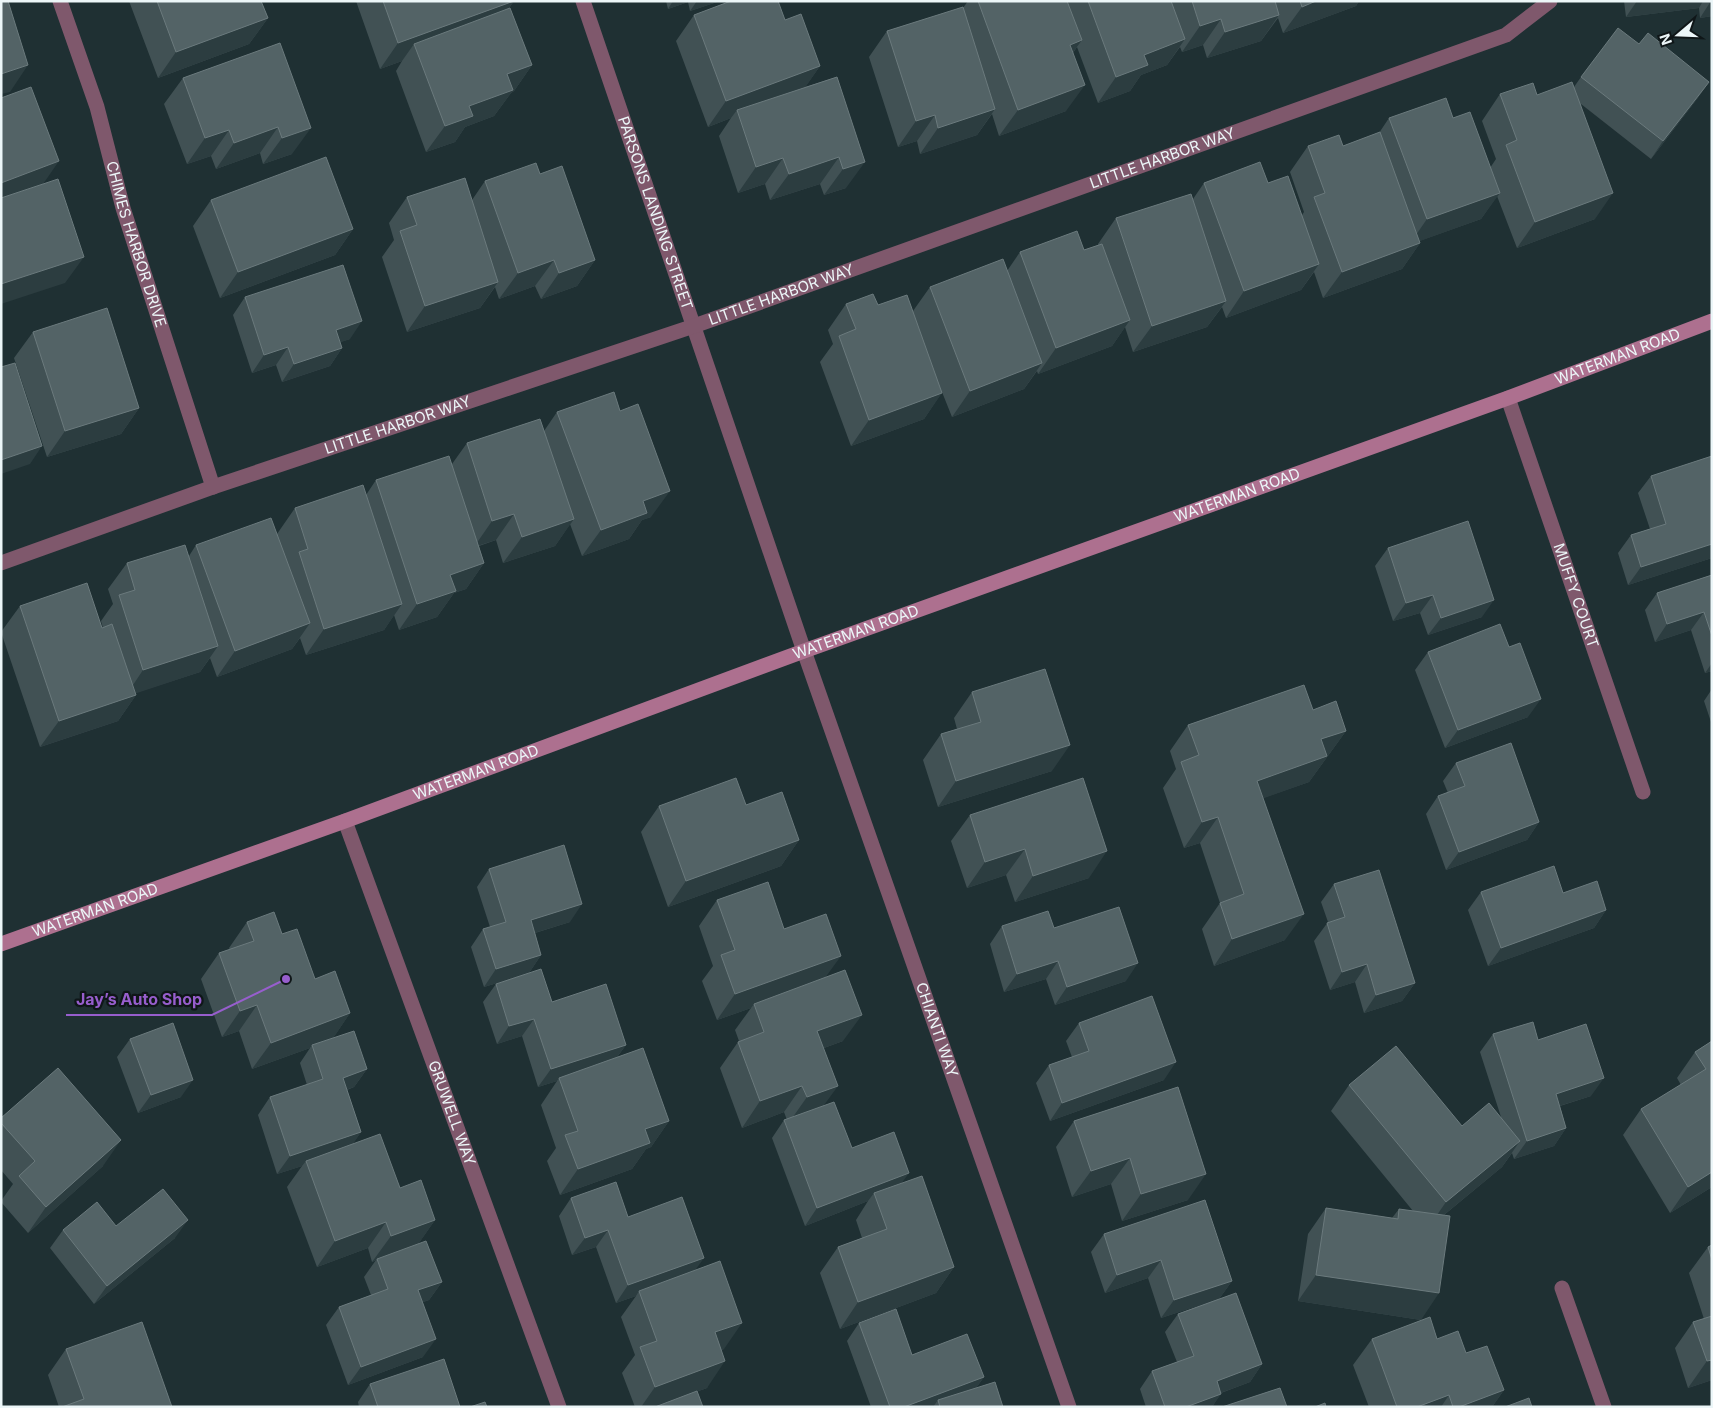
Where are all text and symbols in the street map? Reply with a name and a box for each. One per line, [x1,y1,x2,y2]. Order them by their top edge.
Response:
north arrow [1653,10,1703,60]
text: N [1655,32,1675,47]
street label: PARSONS LANDING STREET [614,114,697,312]
street label: LITTLE HARBOR WAY [1087,123,1238,192]
street label: CHIMES HARBOR DRIVE [102,159,171,330]
street label: LITTLE HARBOR WAY [706,259,856,329]
street label: WATERMAN ROAD [1552,324,1683,388]
street label: LITTLE HARBOR WAY [322,391,473,458]
street label: WATERMAN ROAD [1171,464,1303,526]
street label: MUFFY COURT [1549,541,1603,651]
street label: WATERMAN ROAD [790,600,921,663]
street label: WATERMAN ROAD [410,740,541,804]
street label: WATERMAN ROAD [29,879,161,941]
street label: CHIANTI WAY [912,980,963,1080]
callout: Jay’s Auto Shop [66,984,212,1015]
text: Jay’s Auto Shop [76,989,202,1009]
street label: GRUWELL WAY [424,1058,480,1168]

